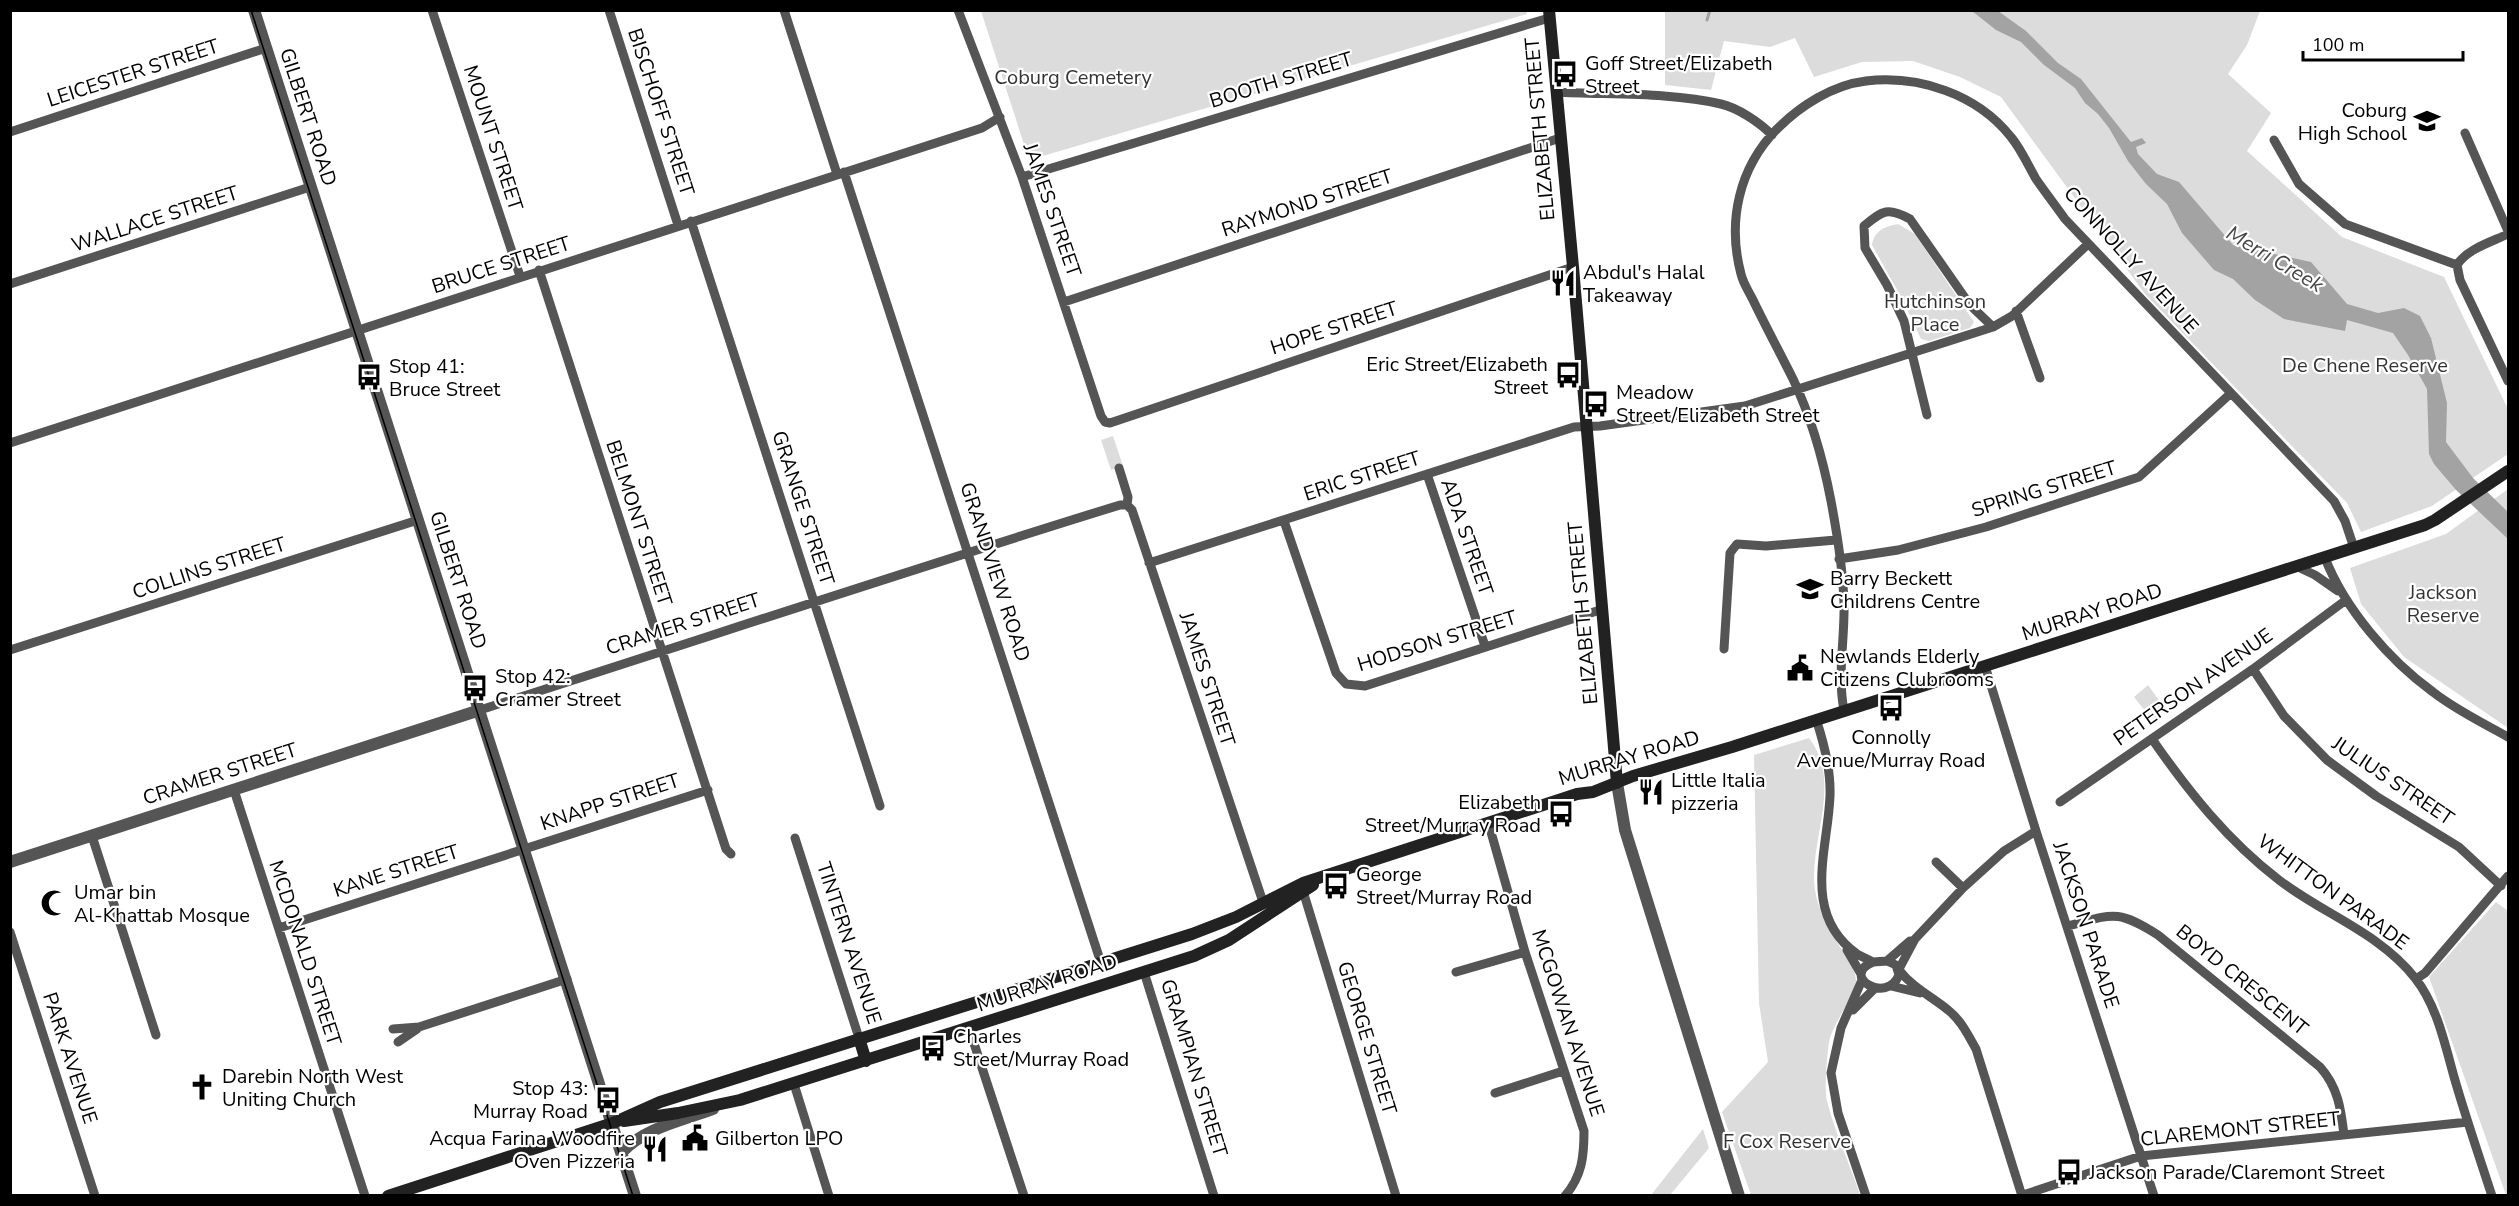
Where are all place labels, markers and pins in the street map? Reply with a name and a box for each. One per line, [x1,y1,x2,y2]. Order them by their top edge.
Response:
place label: Goff Street/Elizabeth Street [1585,50,1773,100]
bus stop icon: Goff Street/Elizabeth Street [1550,59,1580,89]
place label: Coburg High School [2298,97,2407,147]
school or university icon: Coburg High School [2412,106,2442,136]
place label: Abdul's Halal Takeaway [1583,259,1705,309]
restaurant icon: Abdul's Halal Takeaway [1548,268,1578,298]
place label: Eric Street/Elizabeth Street [1366,351,1549,401]
place label: Stop 41: Bruce Street [389,353,501,403]
bus stop icon: Eric Street/Elizabeth Street [1553,360,1583,390]
bus stop icon: Stop 41: Bruce Street [354,362,384,392]
place label: Meadow Street/Elizabeth Street [1616,379,1821,429]
bus stop icon: Meadow Street/Elizabeth Street [1581,389,1611,419]
place label: Barry Beckett Childrens Centre [1830,565,1980,615]
school or university icon: Barry Beckett Childrens Centre [1795,574,1825,604]
place label: Newlands Elderly Citizens Clubrooms [1820,643,1994,693]
public building icon: Newlands Elderly Citizens Clubrooms [1785,653,1815,683]
place label: Stop 42: Cramer Street [495,663,622,713]
bus stop icon: Stop 42: Cramer Street [460,673,490,703]
bus stop icon: Connolly Avenue/Murray Road [1876,693,1906,723]
place label: Connolly Avenue/Murray Road [1797,724,1985,774]
place label: Little Italia pizzeria [1671,767,1766,817]
restaurant icon: Little Italia pizzeria [1636,777,1666,807]
place label: Elizabeth Street/Murray Road [1365,789,1541,839]
bus stop icon: Elizabeth Street/Murray Road [1546,799,1576,829]
place label: George Street/Murray Road [1356,861,1532,911]
bus stop icon: George Street/Murray Road [1321,871,1351,901]
place label: Umar bin Al-Khattab Mosque [74,879,250,929]
mosque icon: Umar bin Al-Khattab Mosque [39,888,69,918]
place label: Charles Street/Murray Road [953,1023,1129,1073]
bus stop icon: Charles Street/Murray Road [918,1033,948,1063]
place label: Darebin North West Uniting Church [222,1063,404,1113]
church icon: Darebin North West Uniting Church [187,1072,217,1102]
place label: Stop 43: Murray Road [473,1075,588,1125]
bus stop icon: Stop 43: Murray Road [593,1085,623,1115]
public building icon: Gilberton LPO [680,1123,710,1153]
place label: Acqua Farina Woodfire Oven Pizzeria [429,1125,635,1175]
place label: Gilberton LPO [715,1125,843,1152]
restaurant icon: Acqua Farina Woodfire Oven Pizzeria [640,1134,670,1164]
bus stop icon: Jackson Parade/Claremont Street [2054,1157,2084,1187]
place label: Jackson Parade/Claremont Street [2088,1159,2386,1186]

